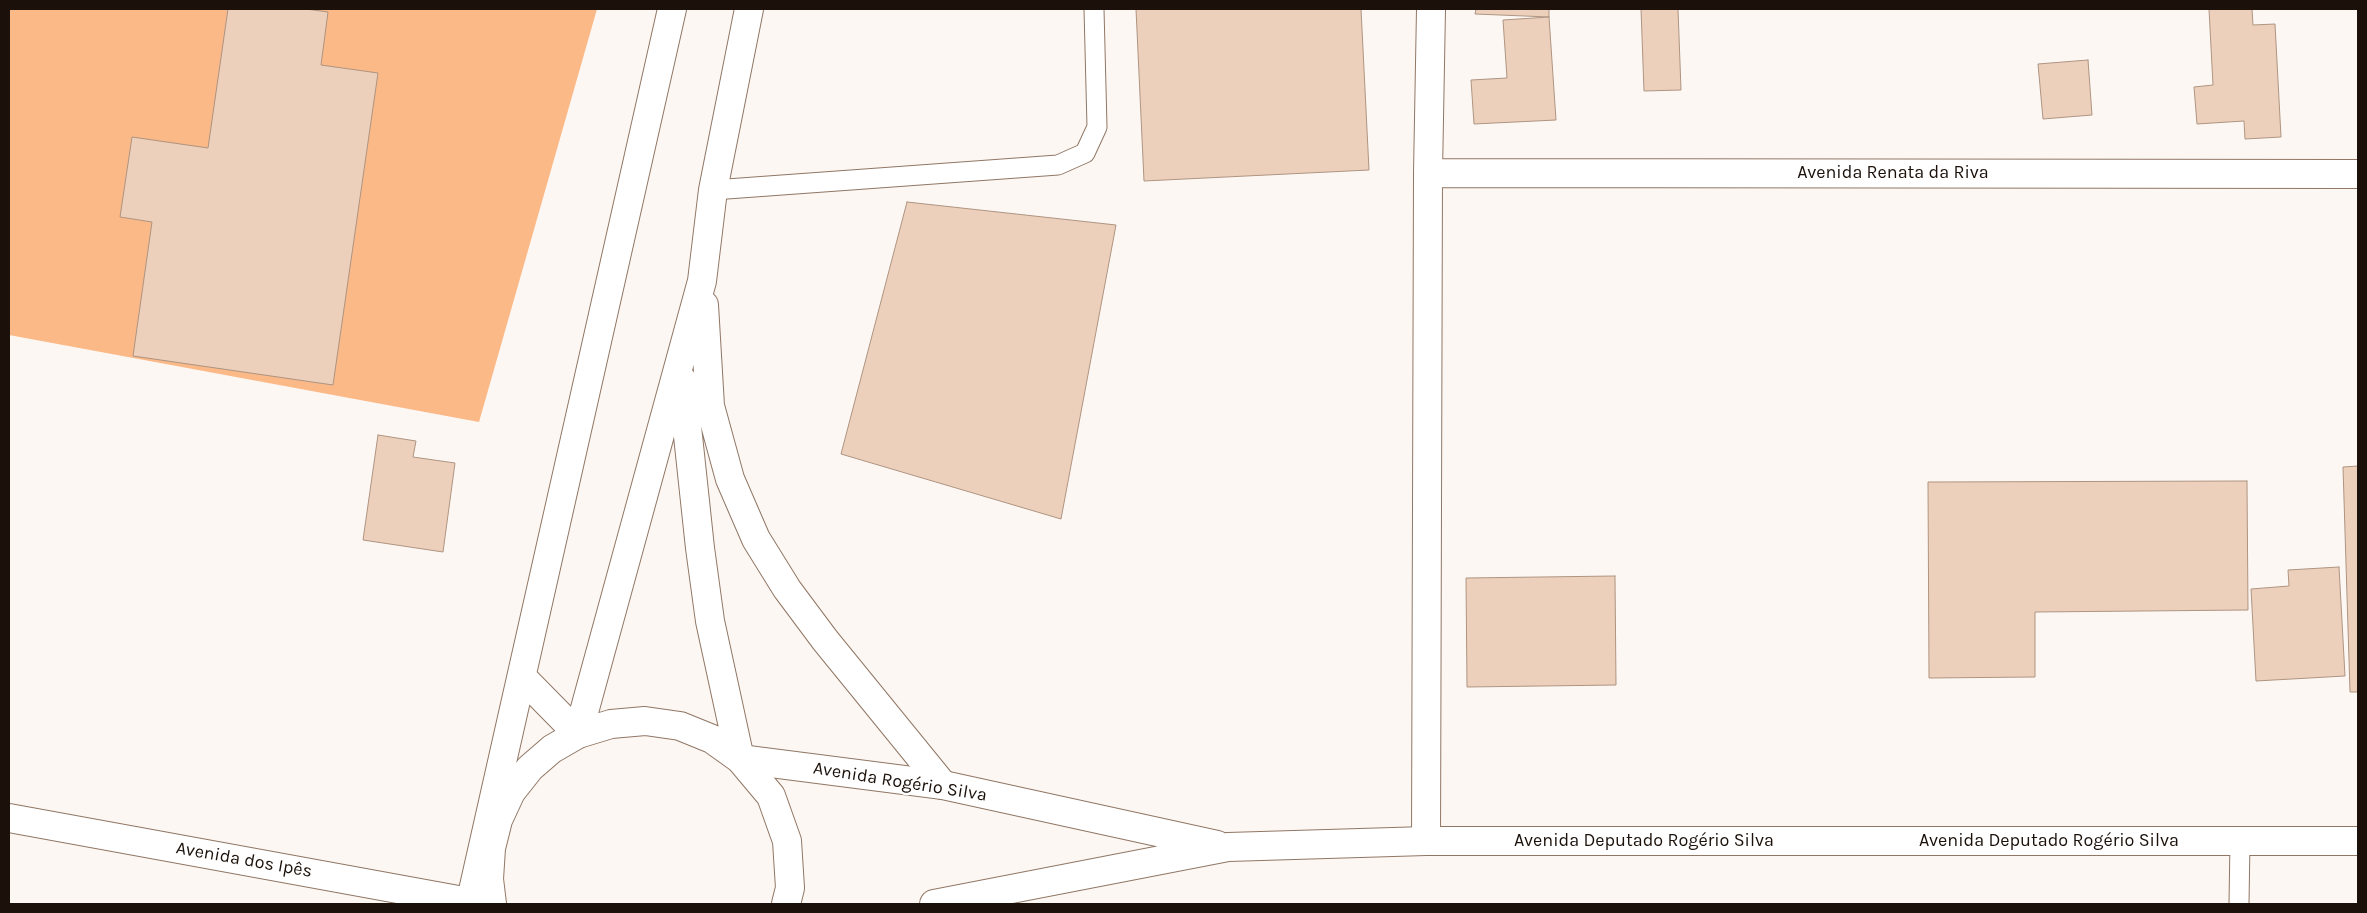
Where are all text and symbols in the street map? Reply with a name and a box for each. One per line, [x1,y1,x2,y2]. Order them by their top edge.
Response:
street label: Avenida Renata da Riva [1797,162,1989,184]
street label: Avenida Rogério Silva [811,758,989,806]
street label: Avenida Deputado Rogério Silva [1514,830,1774,852]
street label: Avenida Deputado Rogério Silva [1919,830,2179,852]
street label: Avenida dos Ipês [174,837,314,883]

